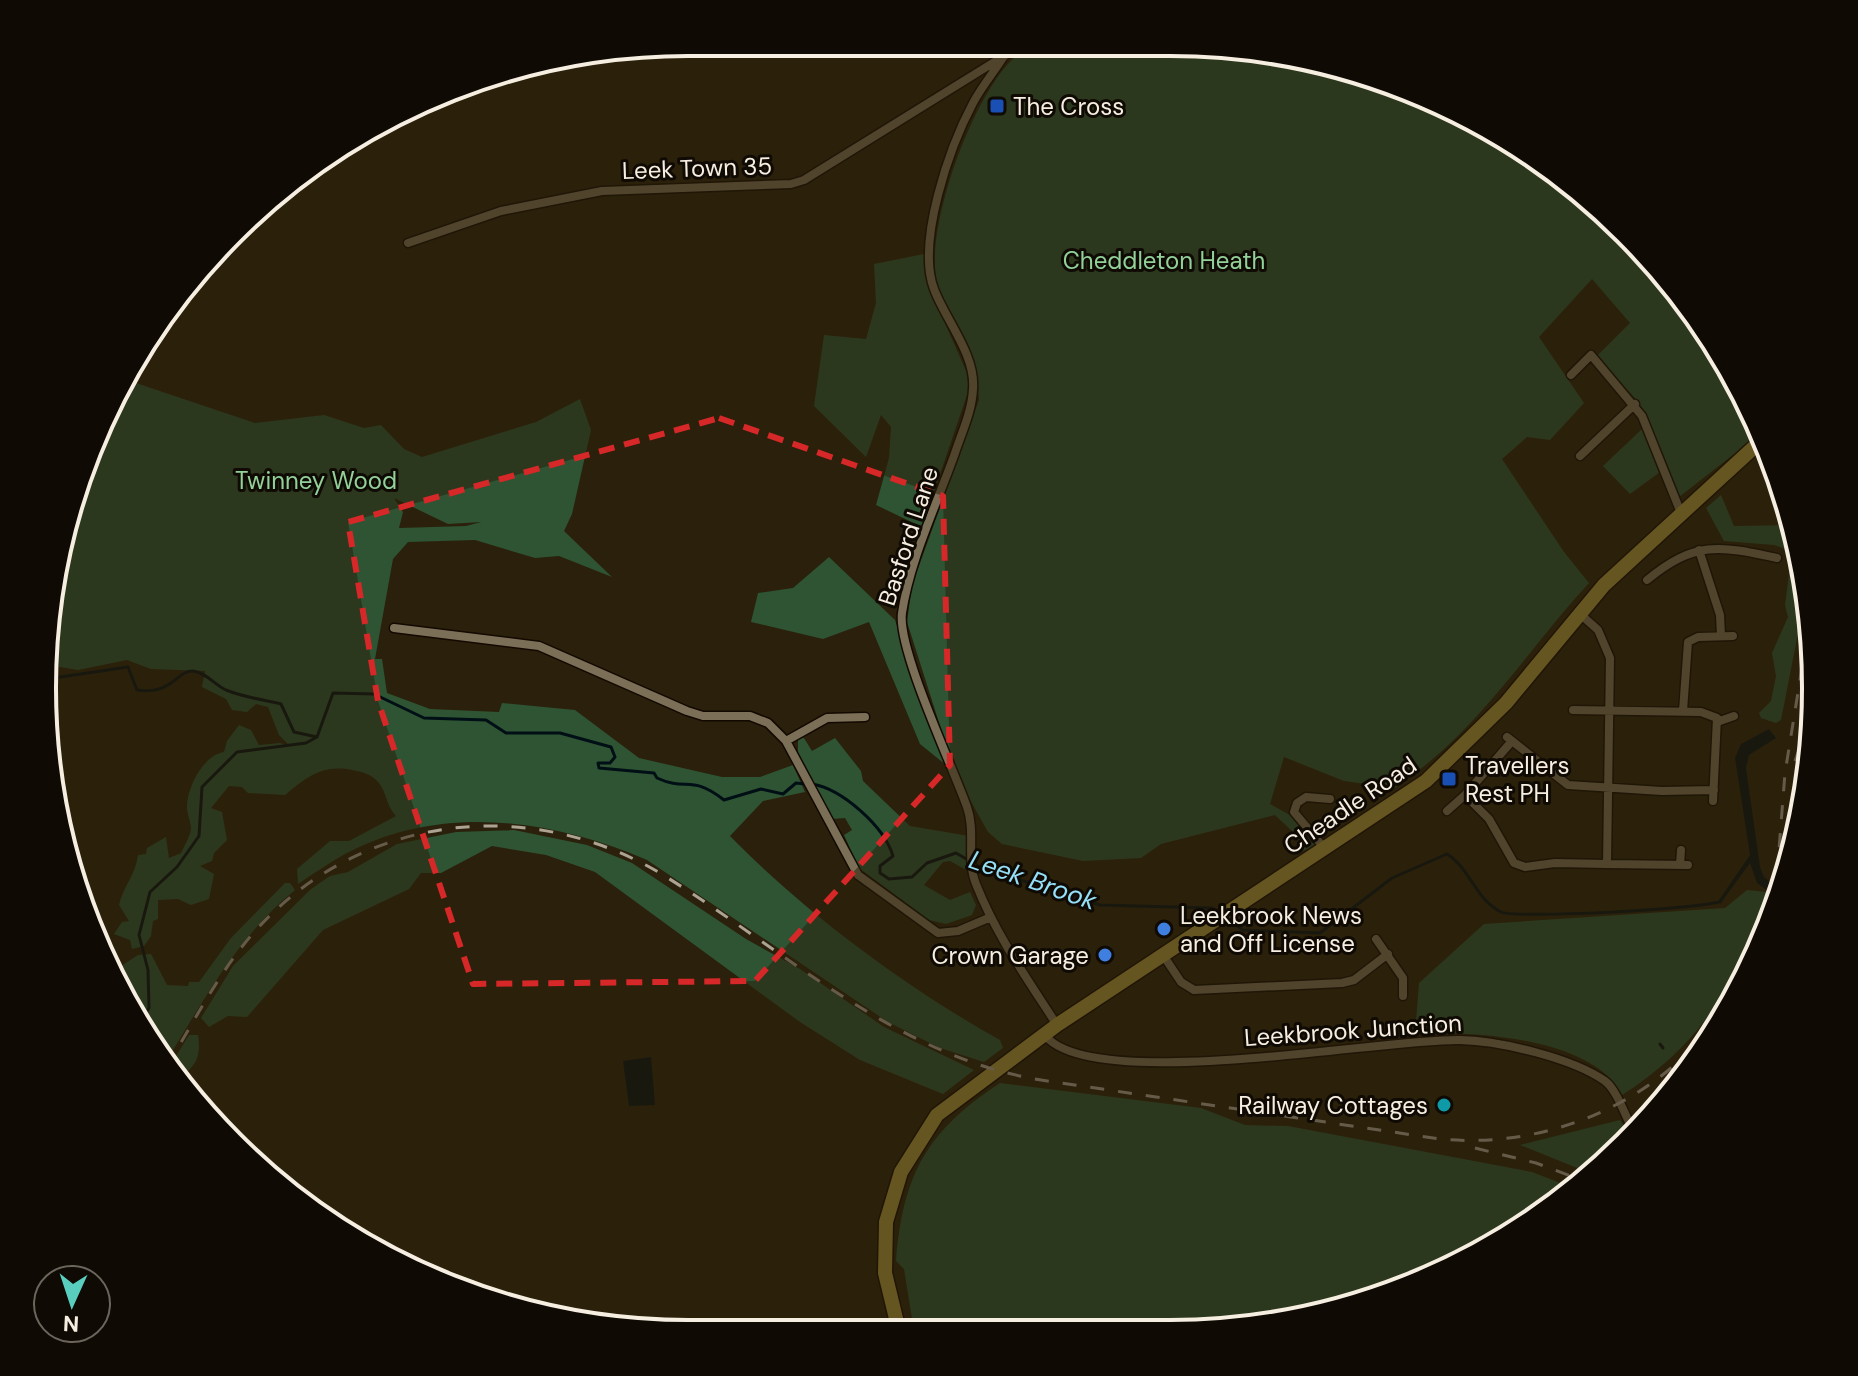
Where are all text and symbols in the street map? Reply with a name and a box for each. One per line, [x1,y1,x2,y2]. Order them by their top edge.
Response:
place label: The Cross [1013,91,1124,122]
marker: The Cross [988,97,1006,115]
street label: Leek Town 35 [621,150,773,186]
park label: Cheddleton Heath [1063,245,1265,276]
street label: Basford Lane [871,463,945,609]
park label: Twinney Wood [235,465,397,496]
street label: Cheadle Road [1278,749,1422,861]
place label: Travellers Rest PH [1465,750,1570,809]
marker: Travellers Rest PH [1440,770,1458,788]
water label: Leek Brook [965,842,1102,918]
place label: Leekbrook News and Off License [1180,900,1362,959]
marker: Leekbrook News and Off License [1155,920,1173,938]
place label: Crown Garage [931,940,1089,971]
marker: Crown Garage [1096,946,1114,964]
street label: Leekbrook Junction [1243,1007,1463,1053]
place label: Railway Cottages [1238,1090,1428,1121]
marker: Railway Cottages [1435,1096,1453,1114]
north arrow [32,1264,112,1344]
text: N [62,1309,80,1338]

